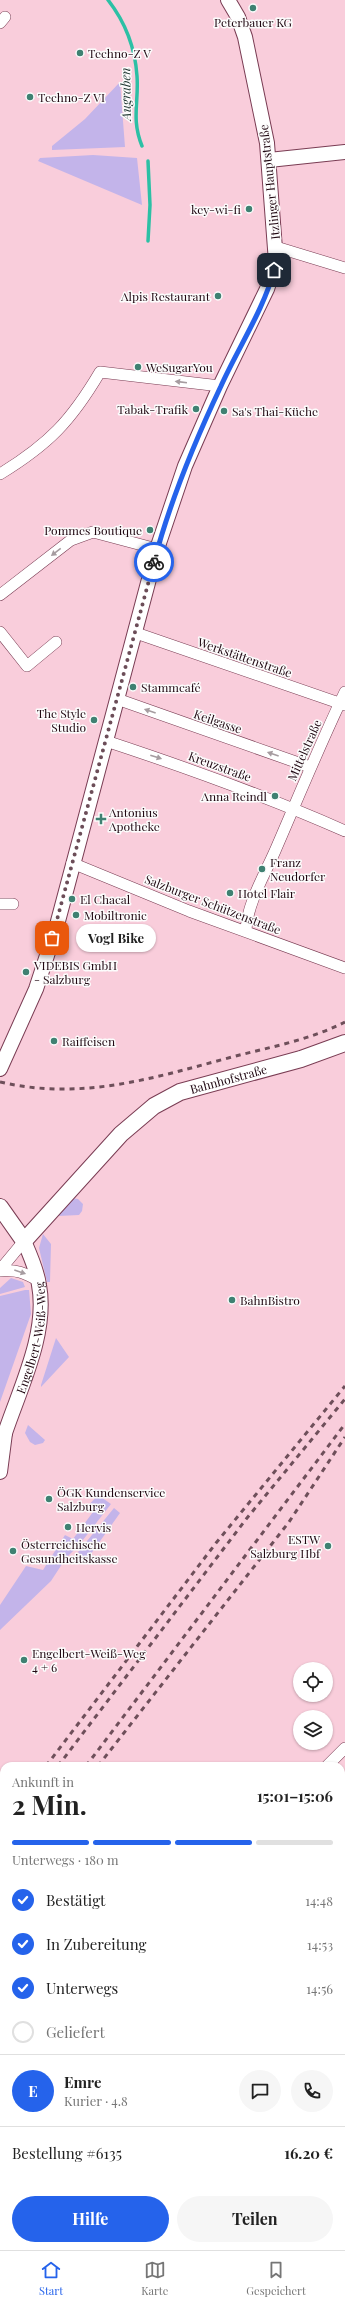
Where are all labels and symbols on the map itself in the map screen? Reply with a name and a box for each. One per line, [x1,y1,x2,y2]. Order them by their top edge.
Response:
marker: Peterbauer KG [248,3,258,13]
place label: Peterbauer KG [214,14,293,30]
place label: Techno-Z V [88,45,151,61]
marker: Techno-Z V [75,48,85,58]
water label: Augraben [116,67,134,123]
place label: Techno-Z VI [38,89,105,105]
marker: Techno-Z VI [25,92,35,102]
street label: Itzlinger Hauptstraße [255,124,283,240]
place label: key-wi-fi [191,201,242,217]
marker: key-wi-fi [244,204,254,214]
pin [257,253,291,287]
place label: Alpis Restaurant [120,288,211,304]
marker: Alpis Restaurant [213,291,223,301]
place label: WeSugarYou [145,359,213,375]
marker: WeSugarYou [133,362,143,372]
one-way arrow [175,379,188,385]
place label: Tabak-Trafik [117,401,188,417]
place label: Sa's Thai-Küche [232,403,318,419]
marker: Tabak-Trafik [191,404,201,414]
marker: Sa's Thai-Küche [219,406,229,416]
place label: Pommes Boutique [44,522,142,538]
marker: Pommes Boutique [145,525,155,535]
courier [134,542,174,582]
one-way arrow [51,548,61,556]
street label: Werkstättenstraße [195,633,294,681]
place label: Stammcafé [141,679,201,695]
marker: Stammcafé [128,682,138,692]
place label: The Style Studio [37,705,86,735]
street label: Keilgasse [192,705,244,737]
one-way arrow [144,708,156,714]
marker: The Style Studio [89,715,99,725]
street label: Mittelstraße [283,717,325,783]
street label: Kreuzstraße [186,747,254,785]
one-way arrow [267,750,279,756]
one-way arrow [151,754,163,760]
place label: Anna Reindl [200,788,268,804]
marker: Anna Reindl [270,791,280,801]
place label: Antonius Apotheke [108,804,160,834]
marker: Antonius Apotheke [96,814,106,824]
place label: Franz Neudorfer [270,854,326,884]
marker: Franz Neudorfer [257,864,267,874]
street label: Salzburger Schützenstraße [143,871,283,937]
place label: Hotel Flair [238,885,296,901]
marker: Hotel Flair [225,888,235,898]
place label: El Chacal [80,891,131,907]
marker: El Chacal [67,894,77,904]
place label: Mobiltronic [84,907,147,923]
marker: Mobiltronic [71,910,81,920]
pin [35,921,69,955]
callout: Vogl Bike [76,924,156,952]
place label: VIDEBIS GmbH - Salzburg [33,957,117,987]
marker: VIDEBIS GmbH - Salzburg [21,967,31,977]
place label: Raiffeisen [62,1033,115,1049]
marker: Raiffeisen [49,1036,59,1046]
street label: Bahnhofstraße [188,1061,269,1097]
one-way arrow [15,1269,27,1275]
street label: Engelbert-Weiß-Weg [12,1280,49,1396]
place label: BahnBistro [240,1292,300,1308]
marker: BahnBistro [227,1295,237,1305]
place label: ÖGK Kundenservice Salzburg [57,1484,165,1514]
marker: ÖGK Kundenservice Salzburg [44,1494,54,1504]
place label: Hervis [76,1519,111,1535]
marker: Hervis [63,1522,73,1532]
place label: ESTW Salzburg Hbf [250,1531,321,1561]
place label: Österreichische Gesundheitskasse [21,1536,118,1566]
marker: ESTW Salzburg Hbf [323,1541,333,1551]
marker: Österreichische Gesundheitskasse [8,1546,18,1556]
place label: Engelbert-Weiß-Weg 4 + 6 [32,1645,146,1675]
marker: Engelbert-Weiß-Weg 4 + 6 [19,1655,29,1665]

